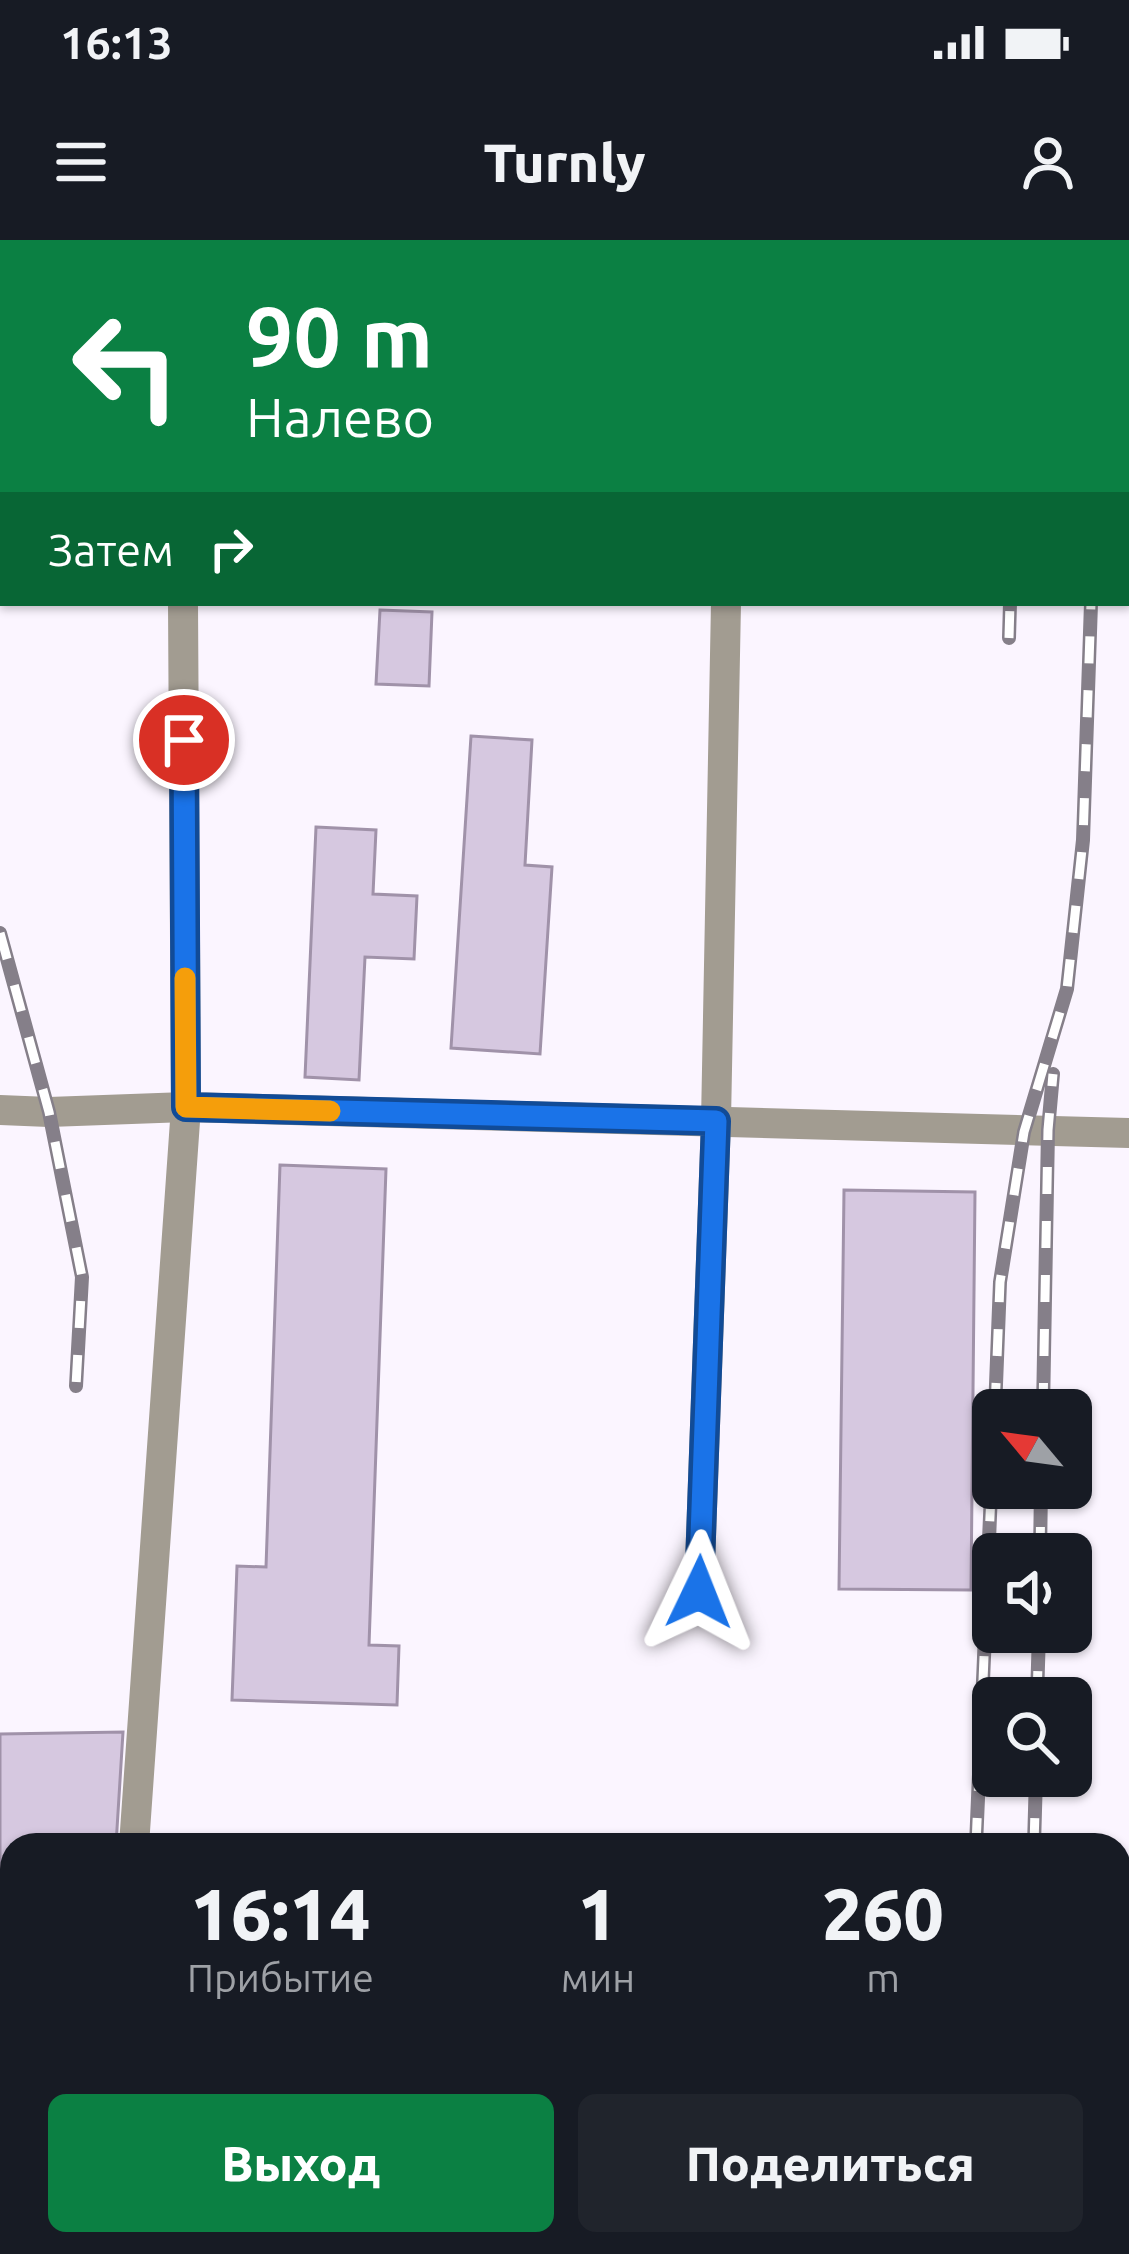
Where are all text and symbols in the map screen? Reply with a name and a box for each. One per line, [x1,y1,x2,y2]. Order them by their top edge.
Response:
text: 16:13 [60,17,173,68]
icon: menu [48,129,114,195]
icon: person [1015,129,1081,195]
text: Turnly [484,132,645,192]
icon: left [48,288,204,444]
text: 90 m [246,289,433,383]
text: Налево [246,387,434,447]
icon: right [198,516,264,582]
text: Затем [48,524,174,575]
pin [133,689,235,791]
icon: arrive [151,707,217,773]
north arrow [972,1389,1092,1509]
map controls [972,1389,1092,1797]
position arrow [636,1529,762,1655]
button: sound [972,1533,1092,1653]
button: search [972,1677,1092,1797]
text: 16:14 [190,1873,370,1954]
text: 1 [578,1873,618,1954]
text: 260 [822,1873,944,1954]
text: Прибытие [187,1956,374,1999]
text: мин [561,1956,635,1999]
text: m [866,1956,900,1999]
button: Выход [48,2094,554,2232]
button: Поделиться [578,2094,1083,2232]

